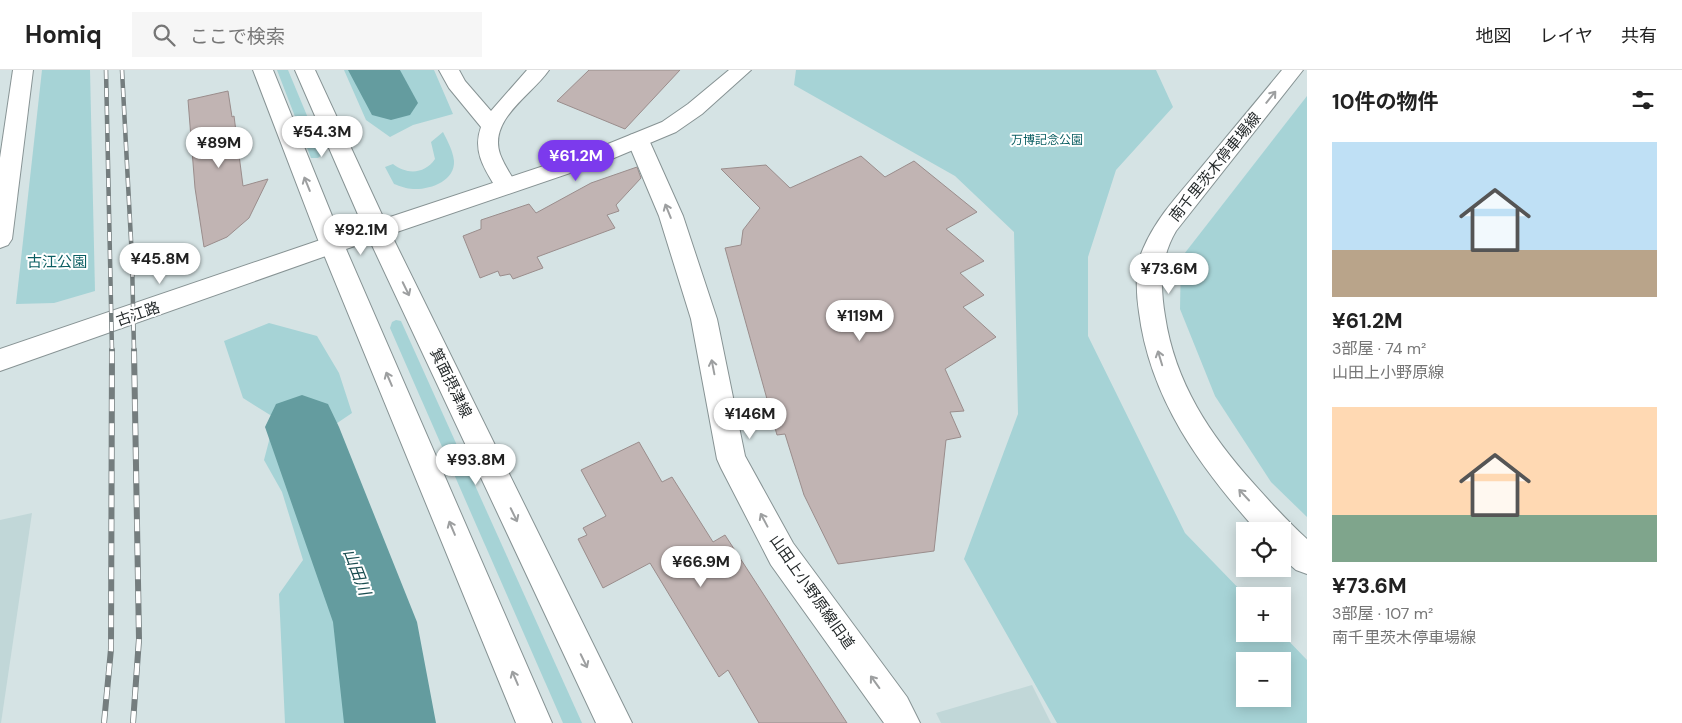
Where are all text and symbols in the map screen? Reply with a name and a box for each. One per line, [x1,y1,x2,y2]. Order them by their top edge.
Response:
search box [132,12,482,57]
text: Homiq [25,19,102,50]
icon: search [150,21,178,49]
text: ここで検索 [190,24,285,49]
text: 地図 [1476,24,1512,48]
text: レイヤ [1540,24,1593,48]
text: 共有 [1621,24,1657,48]
icon: filters [1629,86,1657,114]
text: 10件の物件 [1332,88,1438,116]
one-way arrow [1265,91,1277,104]
street label: 南千里茨木停車場線 [1165,108,1265,226]
pin: ¥54.3M [281,116,363,158]
text: ¥54.3M [293,121,351,142]
pin: ¥89M [189,126,249,169]
text: ¥89M [197,132,241,153]
park label: 万博記念公園 [1011,132,1083,148]
pin: ¥61.2M [535,140,617,182]
text: ¥61.2M [549,145,603,166]
icon: home [1450,175,1540,265]
one-way arrow [301,177,311,192]
one-way arrow [663,204,673,219]
pin: ¥92.1M [320,214,402,256]
text: ¥92.1M [334,219,388,240]
pin: ¥45.8M [119,242,201,285]
text: ¥45.8M [130,248,190,269]
park label: 古江公園 [27,252,87,272]
pin: ¥73.6M [1128,252,1210,295]
text: ¥73.6M [1141,258,1197,279]
one-way arrow [402,281,411,296]
street label: 古江路 [113,297,163,331]
pin: ¥119M [825,300,895,342]
text: ¥119M [837,305,883,326]
text: ¥61.2M [1332,307,1403,335]
text: 3部屋 · 74 m² [1332,338,1426,359]
street label: 箕面摂津線 [426,345,476,421]
one-way arrow [1154,350,1164,366]
one-way arrow [708,360,718,376]
text: 山田上小野原線 [1332,362,1444,383]
one-way arrow [383,372,393,387]
pin: ¥146M [715,398,785,440]
text: ¥146M [725,403,775,424]
icon: home [1450,440,1540,530]
pin: ¥93.8M [435,444,517,486]
text: ¥93.8M [447,449,505,470]
one-way arrow [1238,489,1250,502]
one-way arrow [509,507,519,522]
one-way arrow [759,513,768,528]
one-way arrow [447,521,456,536]
map controls [1236,522,1291,707]
button: locate [1236,522,1291,577]
street label: 山田上小野原線旧道 [765,531,859,653]
water label: 山田川 [339,546,376,600]
pin: ¥66.9M [660,546,742,588]
text: ¥66.9M [672,551,730,572]
text: ¥73.6M [1332,572,1407,600]
button: + [1236,587,1291,642]
text: 3部屋 · 107 m² [1332,603,1433,624]
text: 南千里茨木停車場線 [1332,627,1476,648]
button: − [1236,652,1291,707]
one-way arrow [580,653,589,668]
one-way arrow [510,671,520,686]
one-way arrow [870,676,880,690]

